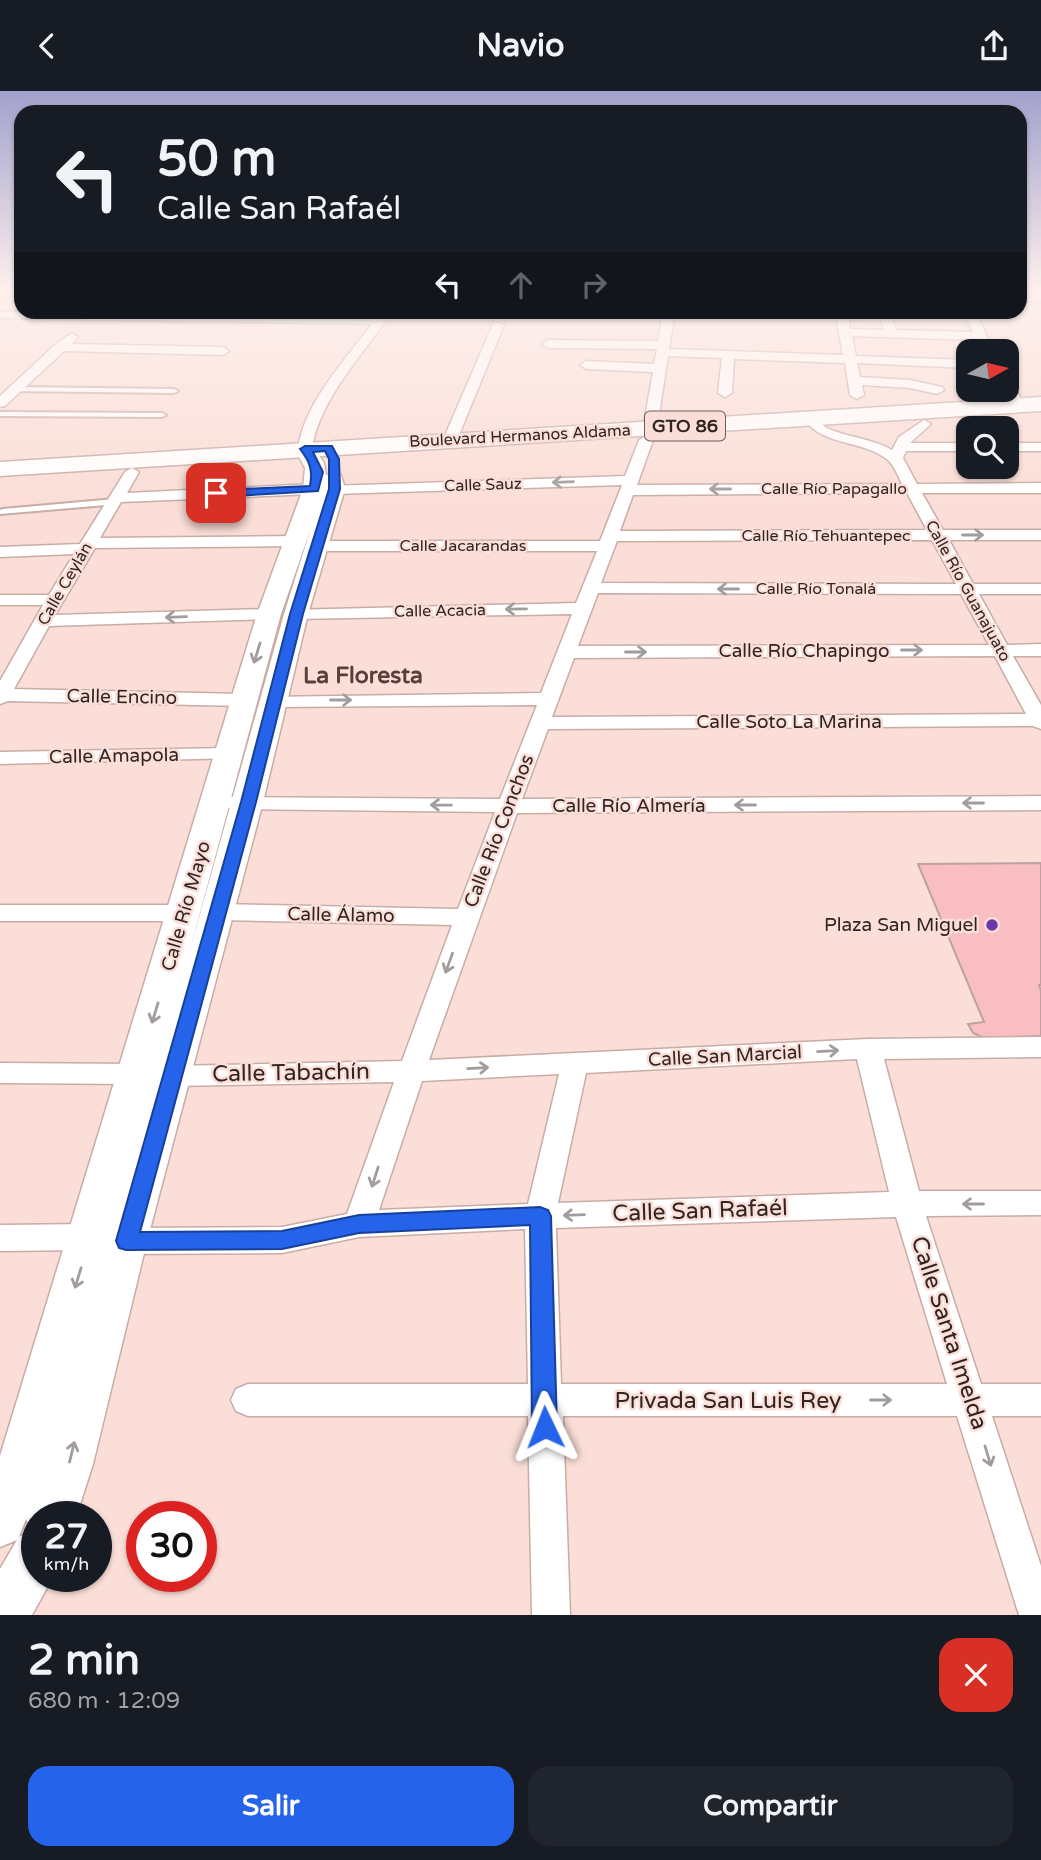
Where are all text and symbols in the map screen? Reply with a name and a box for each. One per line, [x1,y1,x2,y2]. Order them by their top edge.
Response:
icon: back [28,27,66,65]
text: Navio [477,27,564,65]
icon: share [975,27,1013,65]
text: 50 m [157,130,276,189]
icon: left [42,133,133,224]
text: Calle San Rafaél [157,190,401,228]
icon: left [429,266,467,304]
icon: ahead [502,266,540,304]
icon: right [575,266,613,304]
north arrow [956,339,1018,403]
map controls [956,339,1019,479]
road number: GTO 86 [645,411,725,440]
button: search [956,416,1019,479]
street label: Boulevard Hermanos Aldama [409,420,631,452]
pin [186,463,246,523]
icon: arrive [197,474,235,512]
street label: Calle Sauz [444,474,522,496]
one-way arrow [551,476,574,489]
street label: Calle Río Papagallo [761,479,907,499]
one-way arrow [709,482,732,496]
street label: Calle Río Guanajuato [921,517,1015,665]
street label: Calle Río Tehuantepec [741,526,911,546]
one-way arrow [962,529,985,542]
street label: Calle Jacarandas [400,536,526,556]
street label: Calle Ceylán [33,539,97,629]
street label: Calle Río Tonalá [756,579,876,599]
one-way arrow [717,582,740,596]
street label: Calle Acacia [394,600,486,622]
one-way arrow [505,603,528,616]
one-way arrow [165,611,188,624]
street label: Calle Río Chapingo [718,640,890,662]
one-way arrow [250,641,263,663]
one-way arrow [901,644,924,657]
one-way arrow [624,645,647,659]
district label: La Floresta [303,662,423,690]
street label: Calle Encino [67,685,177,709]
one-way arrow [330,693,353,707]
street label: Calle Soto La Marina [696,711,882,733]
street label: Calle Amapola [49,744,179,768]
street label: Calle Río Conchos [460,751,538,911]
street label: Calle Río Almería [552,795,706,817]
one-way arrow [962,796,985,810]
one-way arrow [734,798,757,812]
one-way arrow [430,799,453,812]
street label: Calle Río Mayo [157,838,215,974]
street label: Calle Álamo [287,902,395,927]
place label: Plaza San Miguel [824,914,978,936]
marker: Plaza San Miguel [984,917,1000,933]
one-way arrow [442,951,455,973]
one-way arrow [148,1002,161,1024]
street label: Calle San Marcial [647,1041,803,1071]
one-way arrow [816,1044,839,1057]
street label: Calle Tabachín [212,1058,370,1088]
one-way arrow [466,1061,489,1074]
one-way arrow [368,1166,380,1188]
street label: Calle San Rafaél [612,1194,788,1228]
one-way arrow [962,1197,985,1211]
one-way arrow [563,1208,586,1222]
street label: Calle Santa Imelda [905,1233,993,1433]
one-way arrow [70,1267,83,1289]
street label: Privada San Luis Rey [615,1387,841,1415]
position arrow [508,1390,582,1464]
one-way arrow [870,1393,893,1407]
one-way arrow [66,1441,79,1464]
one-way arrow [983,1444,996,1466]
speed limit sign: 30 [126,1501,217,1592]
text: 27 [45,1516,88,1558]
text: km/h [44,1553,89,1575]
text: 2 min [28,1635,140,1686]
button: close [939,1638,1013,1712]
text: 680 m · 12:09 [28,1687,180,1715]
button: Salir [28,1766,514,1846]
button: Compartir [528,1766,1013,1846]

